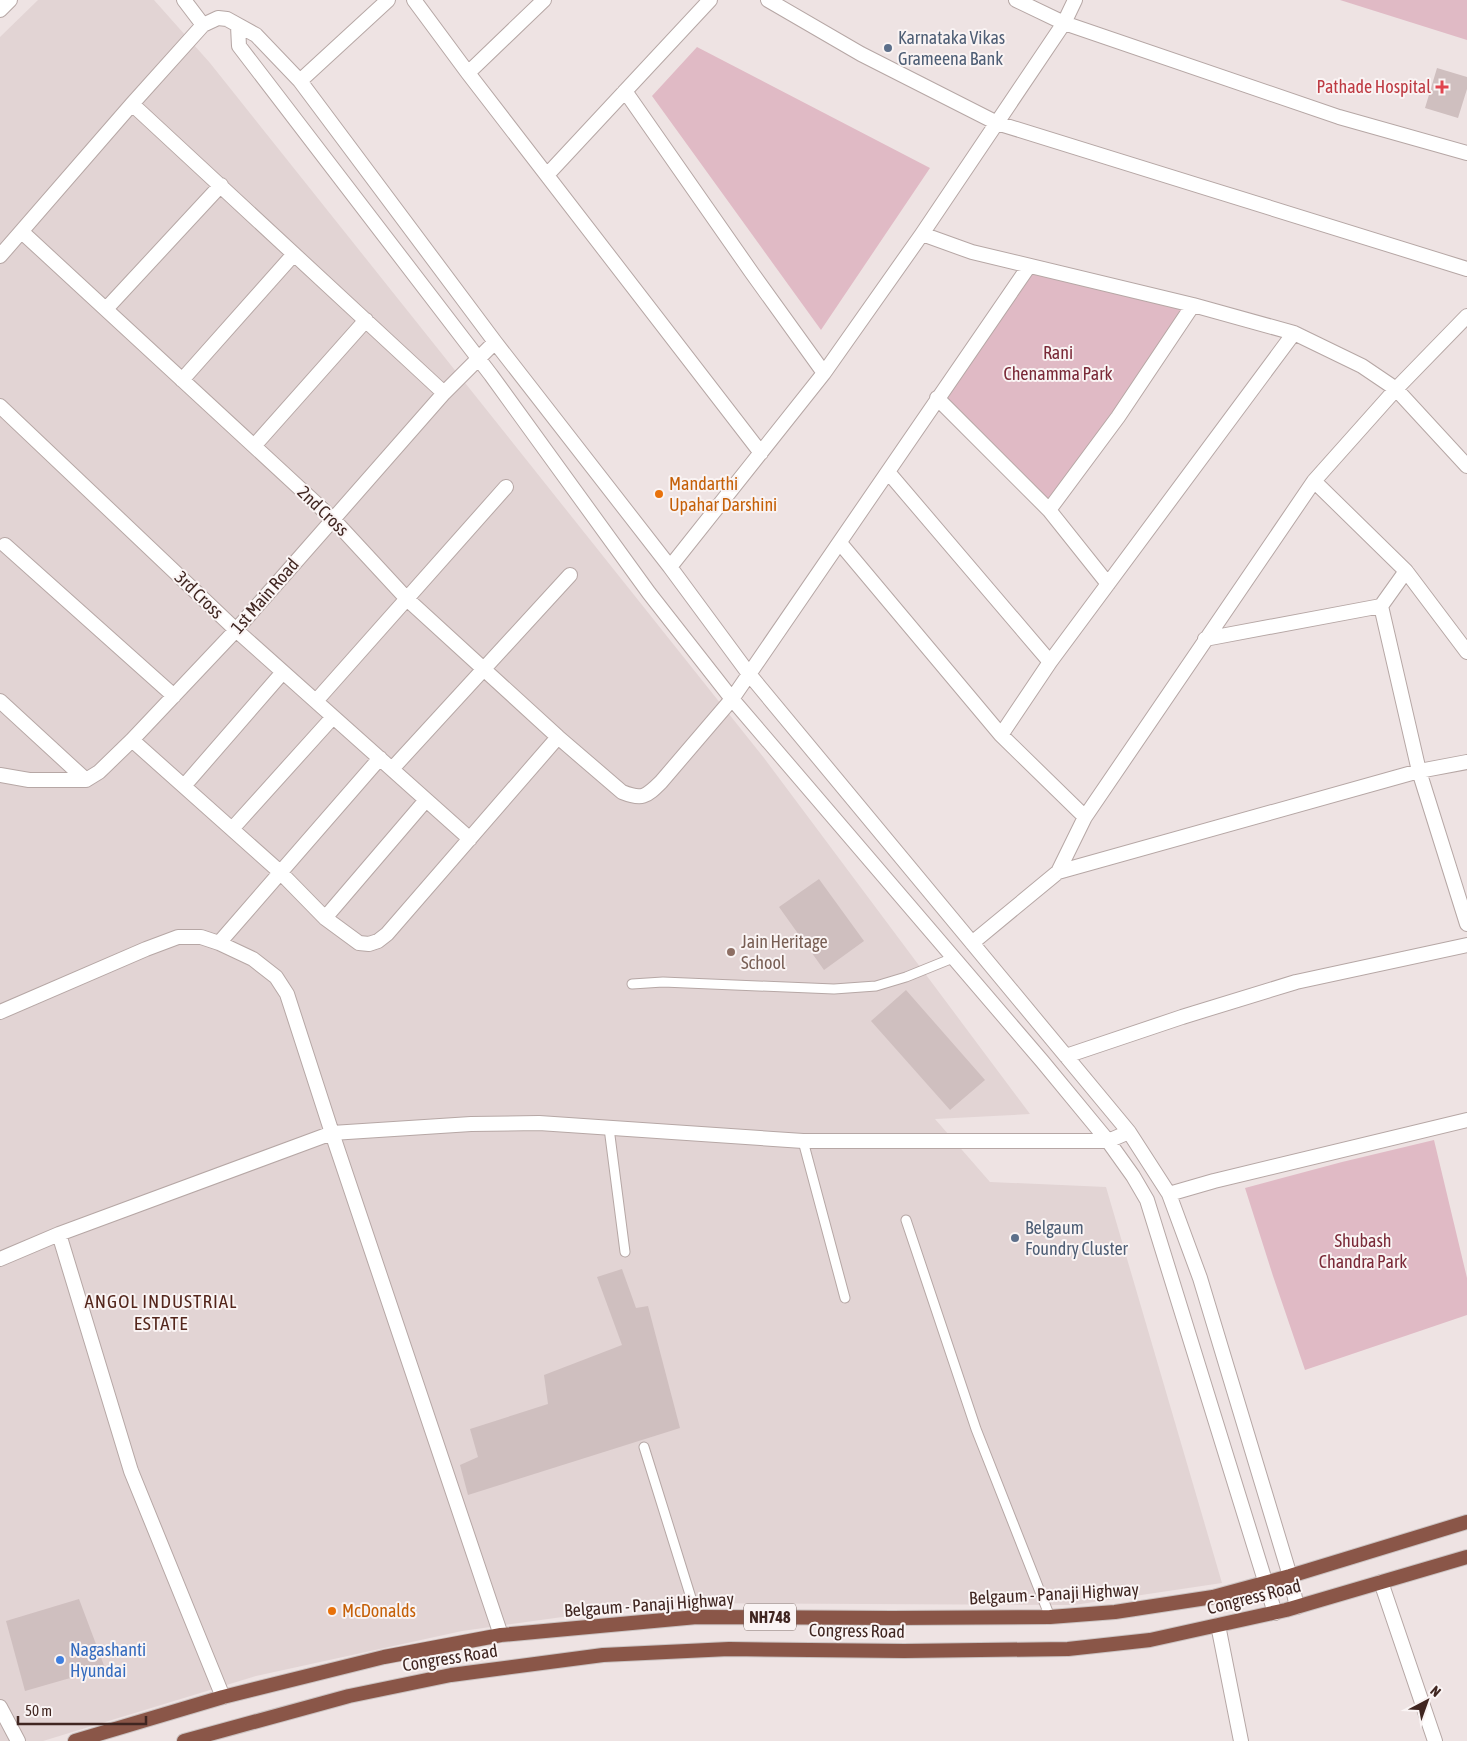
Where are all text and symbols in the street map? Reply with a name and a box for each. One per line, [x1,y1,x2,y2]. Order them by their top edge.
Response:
place label: Karnataka Vikas Grameena Bank [898,27,1005,69]
marker: Karnataka Vikas Grameena Bank [882,42,894,54]
place label: Pathade Hospital [1316,76,1431,97]
marker: Pathade Hospital [1435,80,1449,94]
park label: Rani Chenamma Park [1004,342,1113,384]
place label: Mandarthi Upahar Darshini [669,473,777,515]
street label: 2nd Cross [293,481,353,540]
marker: Mandarthi Upahar Darshini [653,488,665,500]
street label: 1st Main Road [226,554,303,638]
street label: 3rd Cross [171,566,228,623]
place label: Jain Heritage School [741,931,828,973]
marker: Jain Heritage School [725,946,737,958]
place label: Belgaum Foundry Cluster [1025,1217,1129,1259]
park label: Shubash Chandra Park [1319,1230,1407,1272]
marker: Belgaum Foundry Cluster [1009,1232,1021,1244]
district label: ANGOL INDUSTRIAL ESTATE [85,1290,237,1334]
street label: Congress Road [1205,1575,1303,1618]
street label: Belgaum - Panaji Highway [968,1579,1139,1608]
street label: Belgaum - Panaji Highway [563,1588,735,1621]
place label: McDonalds [342,1600,416,1621]
road number: NH748 [744,1604,796,1630]
marker: McDonalds [326,1605,338,1617]
street label: Congress Road [809,1619,905,1642]
place label: Nagashanti Hyundai [70,1639,146,1681]
street label: Congress Road [401,1640,499,1675]
marker: Nagashanti Hyundai [54,1654,66,1666]
north arrow [1402,1676,1452,1726]
text: N [1427,1682,1444,1700]
scale bar [18,1694,145,1726]
text: 50 m [25,1702,52,1719]

